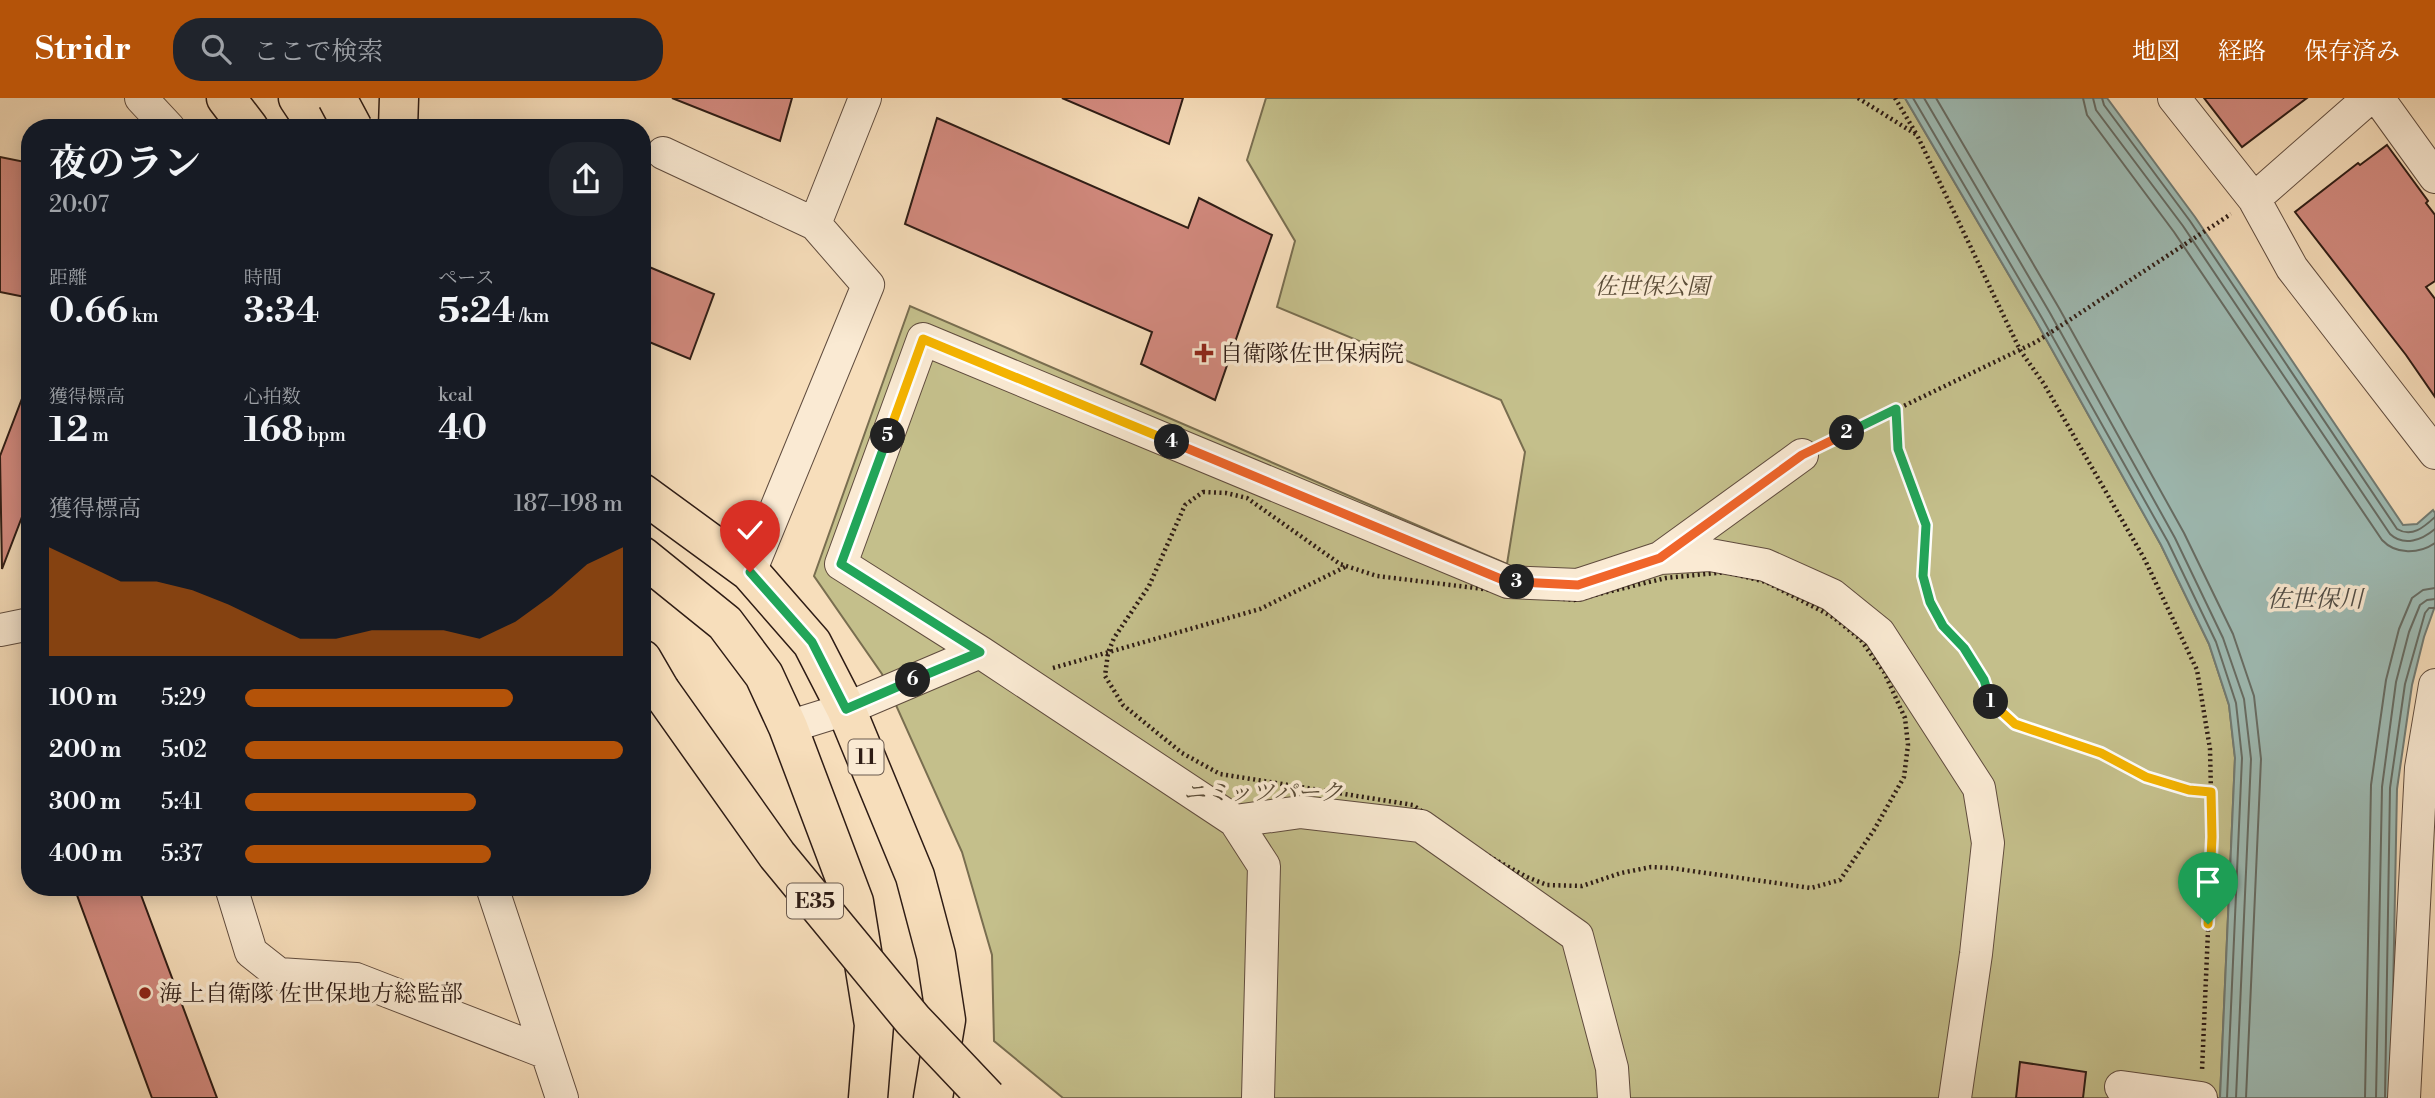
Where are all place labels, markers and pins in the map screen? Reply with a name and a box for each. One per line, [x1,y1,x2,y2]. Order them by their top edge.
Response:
place label: 自衛隊佐世保病院 [1220,340,1404,368]
marker: 自衛隊佐世保病院 [1194,343,1214,363]
pin: 2 [1829,416,1864,450]
pin: 5 [870,418,906,454]
pin: 4 [1154,424,1190,460]
pin [720,500,780,572]
pin: 3 [1500,564,1534,600]
pin: 6 [895,662,930,698]
pin: 1 [1974,684,2008,720]
pin [2178,852,2238,924]
place label: 海上自衛隊 佐世保地方総監部 [159,980,463,1008]
marker: 海上自衛隊 佐世保地方総監部 [137,985,153,1001]

